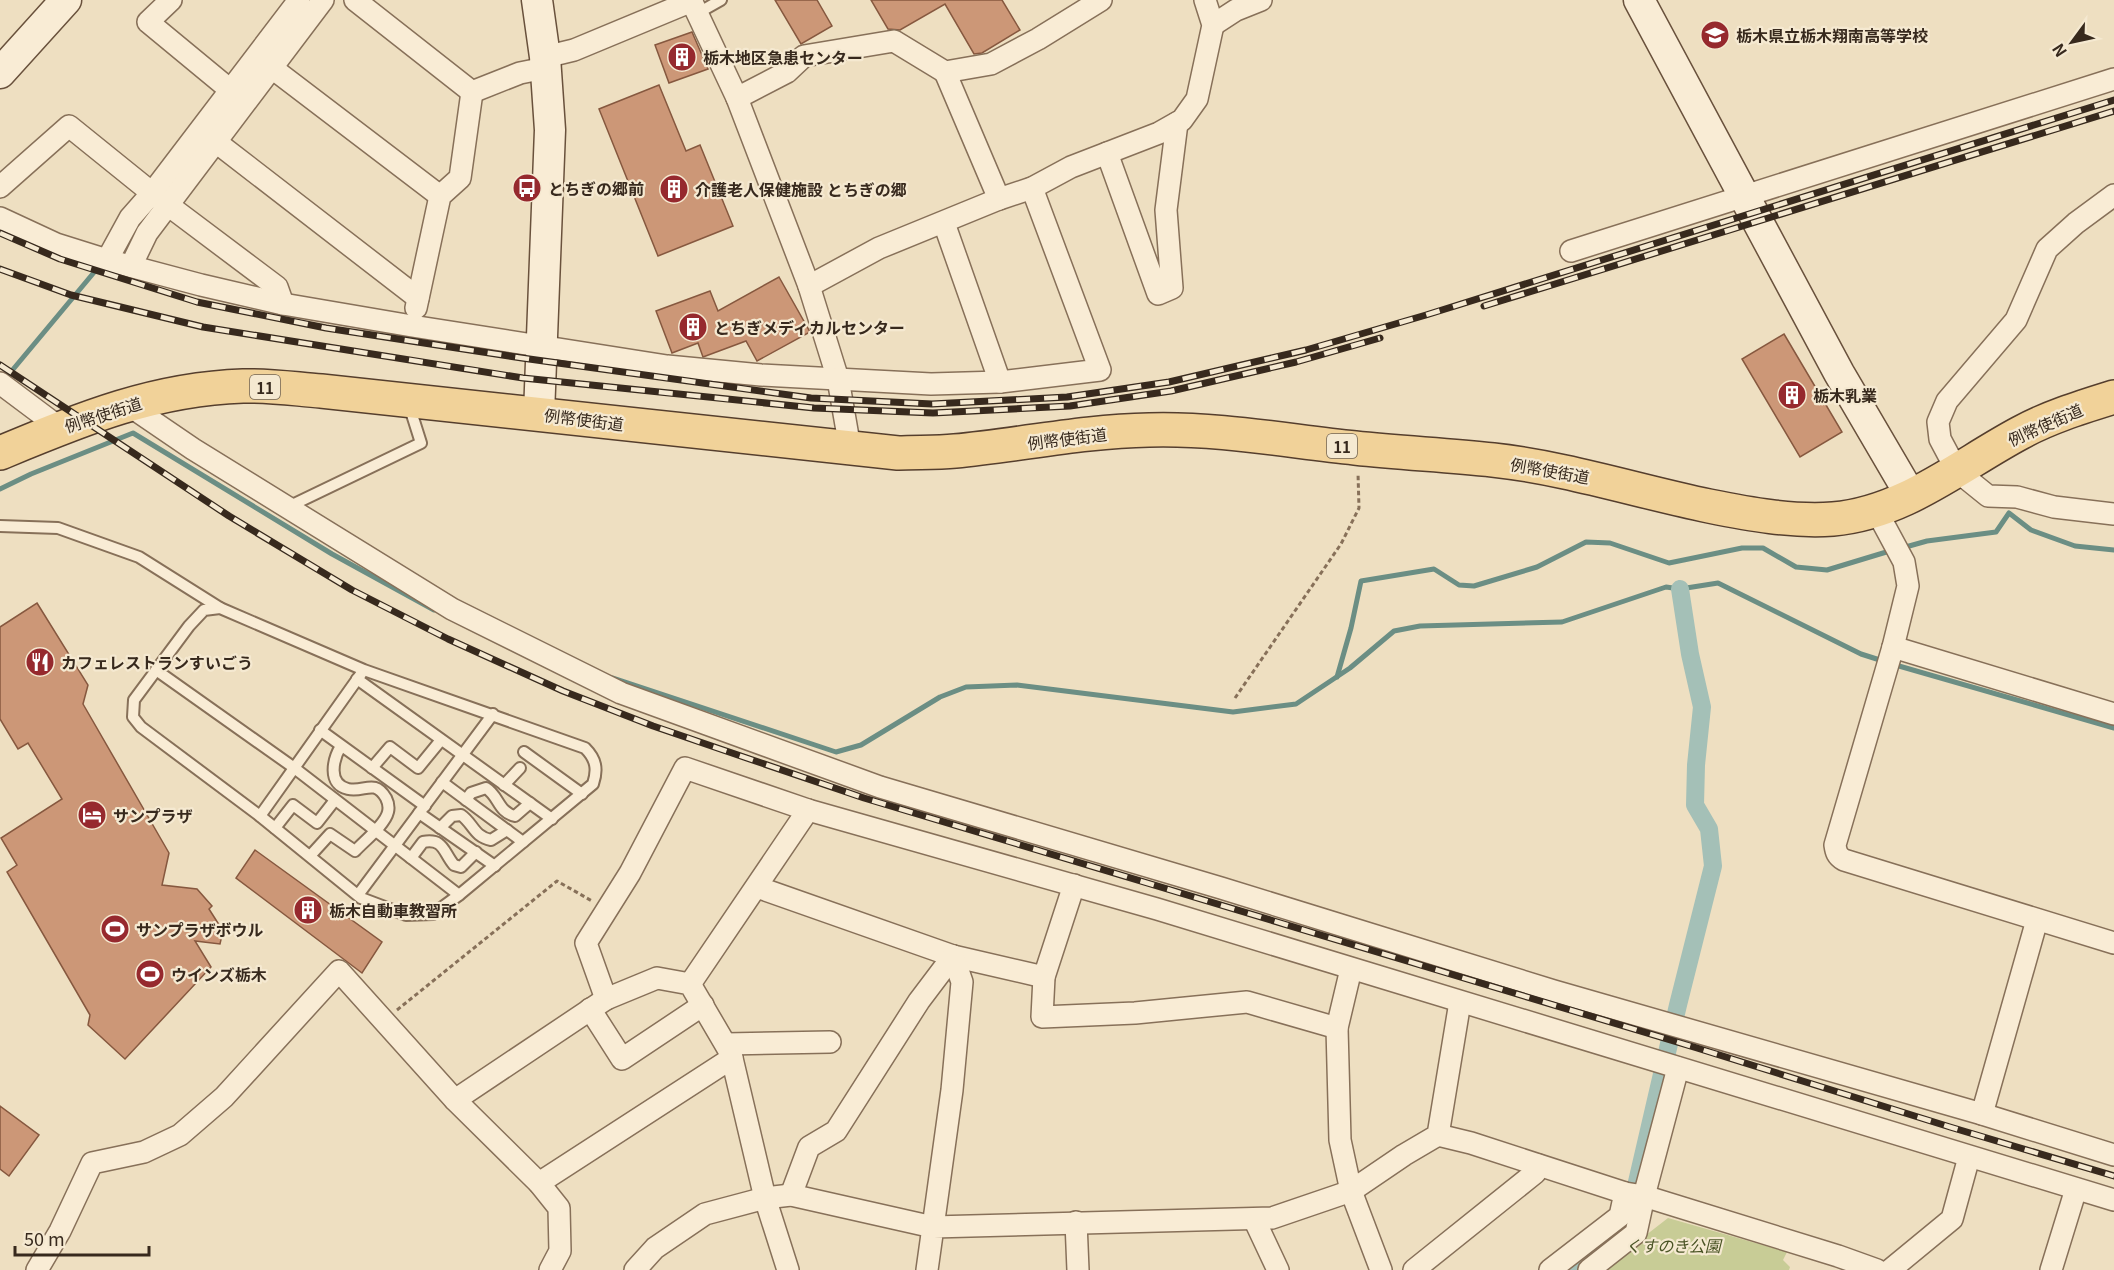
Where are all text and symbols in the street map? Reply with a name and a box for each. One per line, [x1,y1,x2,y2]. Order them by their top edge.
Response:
north arrow [2042,12,2102,72]
school or university icon: 栃木県立栃木翔南高等学校 [1699,19,1731,51]
place label: 栃木県立栃木翔南高等学校 [1736,23,1928,47]
text: N [2045,39,2072,62]
building icon: 栃木地区急患センター [666,41,698,73]
place label: 栃木地区急患センター [703,45,863,69]
bus stop icon: とちぎの郷前 [511,172,543,204]
building icon: 介護老人保健施設 とちぎの郷 [658,173,690,205]
place label: とちぎの郷前 [548,176,644,200]
place label: 介護老人保健施設 とちぎの郷 [695,177,907,201]
building icon: とちぎメディカルセンター [677,311,709,343]
place label: とちぎメディカルセンター [714,315,905,339]
road number: 11 [250,375,280,399]
building icon: 栃木乳業 [1776,379,1808,411]
place label: 栃木乳業 [1813,383,1877,407]
street label: 例幣使街道 [61,390,145,438]
street label: 例幣使街道 [2004,397,2086,451]
street label: 例幣使街道 [543,402,625,436]
street label: 例幣使街道 [1026,421,1108,455]
road number: 11 [1327,434,1357,458]
street label: 例幣使街道 [1509,451,1591,489]
restaurant icon: カフェレストランすいごう [24,646,56,678]
place label: カフェレストランすいごう [61,650,253,674]
hotel icon: サンプラザ [76,799,108,831]
place label: サンプラザ [113,803,193,827]
building icon: 栃木自動車教習所 [292,894,324,926]
place label: 栃木自動車教習所 [329,898,457,922]
sports icon: サンプラザボウル [99,913,131,945]
place label: サンプラザボウル [136,917,264,941]
sports icon: ウインズ栃木 [134,958,166,990]
place label: ウインズ栃木 [171,962,267,986]
scale bar [15,1219,148,1257]
text: 50 m [24,1225,65,1251]
park label: くすのき公園 [1625,1233,1723,1257]

